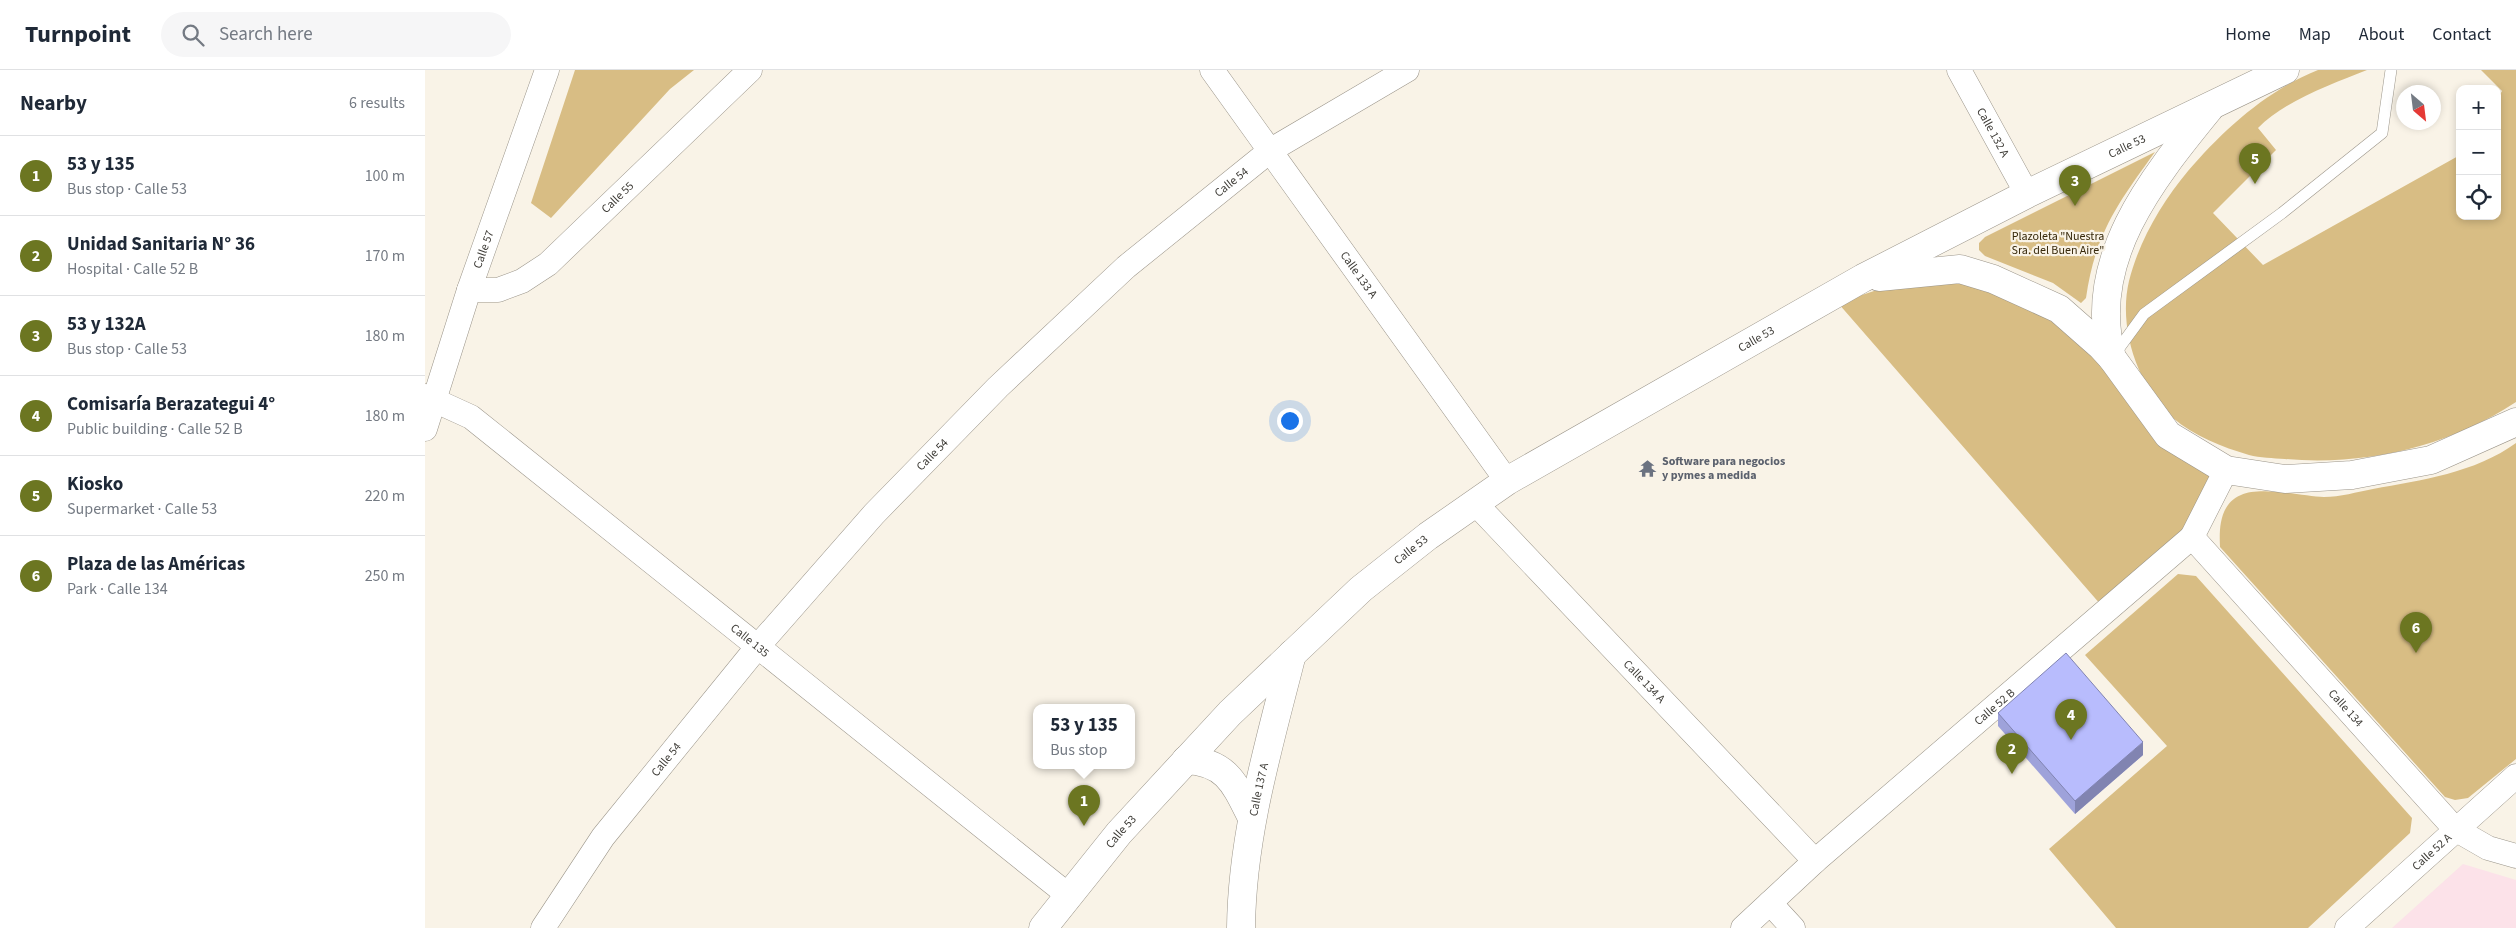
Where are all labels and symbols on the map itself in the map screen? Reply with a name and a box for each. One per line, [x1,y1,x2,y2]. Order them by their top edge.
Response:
north arrow [2396,85,2441,130]
street label: Calle 132 A [1973,104,2014,161]
street label: Calle 53 [2105,130,2148,162]
pin: 5 [2239,143,2271,184]
street label: Calle 54 [1211,163,1252,201]
pin: 3 [2059,165,2091,206]
street label: Calle 55 [597,178,638,217]
street label: Calle 57 [469,228,498,271]
park label: Plazoleta "Nuestra Sra. del Buen Aire" [2012,228,2104,259]
street label: Calle 133 A [1336,248,1382,302]
street label: Calle 53 [1735,322,1777,356]
your location [1277,408,1303,434]
street label: Calle 54 [912,434,952,474]
place label: Software para negocios y pymes a medida [1662,453,1785,484]
temple icon: Software para negocios y pymes a medida [1638,458,1658,478]
street label: Calle 53 [1390,531,1432,568]
pin: 6 [2400,612,2432,653]
street label: Calle 135 [727,620,773,661]
street label: Calle 134 A [1620,656,1670,707]
street label: Calle 52 B [1970,684,2019,729]
street label: Calle 134 [2324,685,2367,730]
pin: 4 [2055,699,2087,740]
pin: 2 [1996,733,2028,774]
street label: Calle 54 [647,739,685,780]
street label: Calle 137 A [1245,760,1273,818]
pin: 1 [1068,785,1100,826]
street label: Calle 53 [1102,811,1140,852]
street label: Calle 52 A [2408,829,2456,874]

